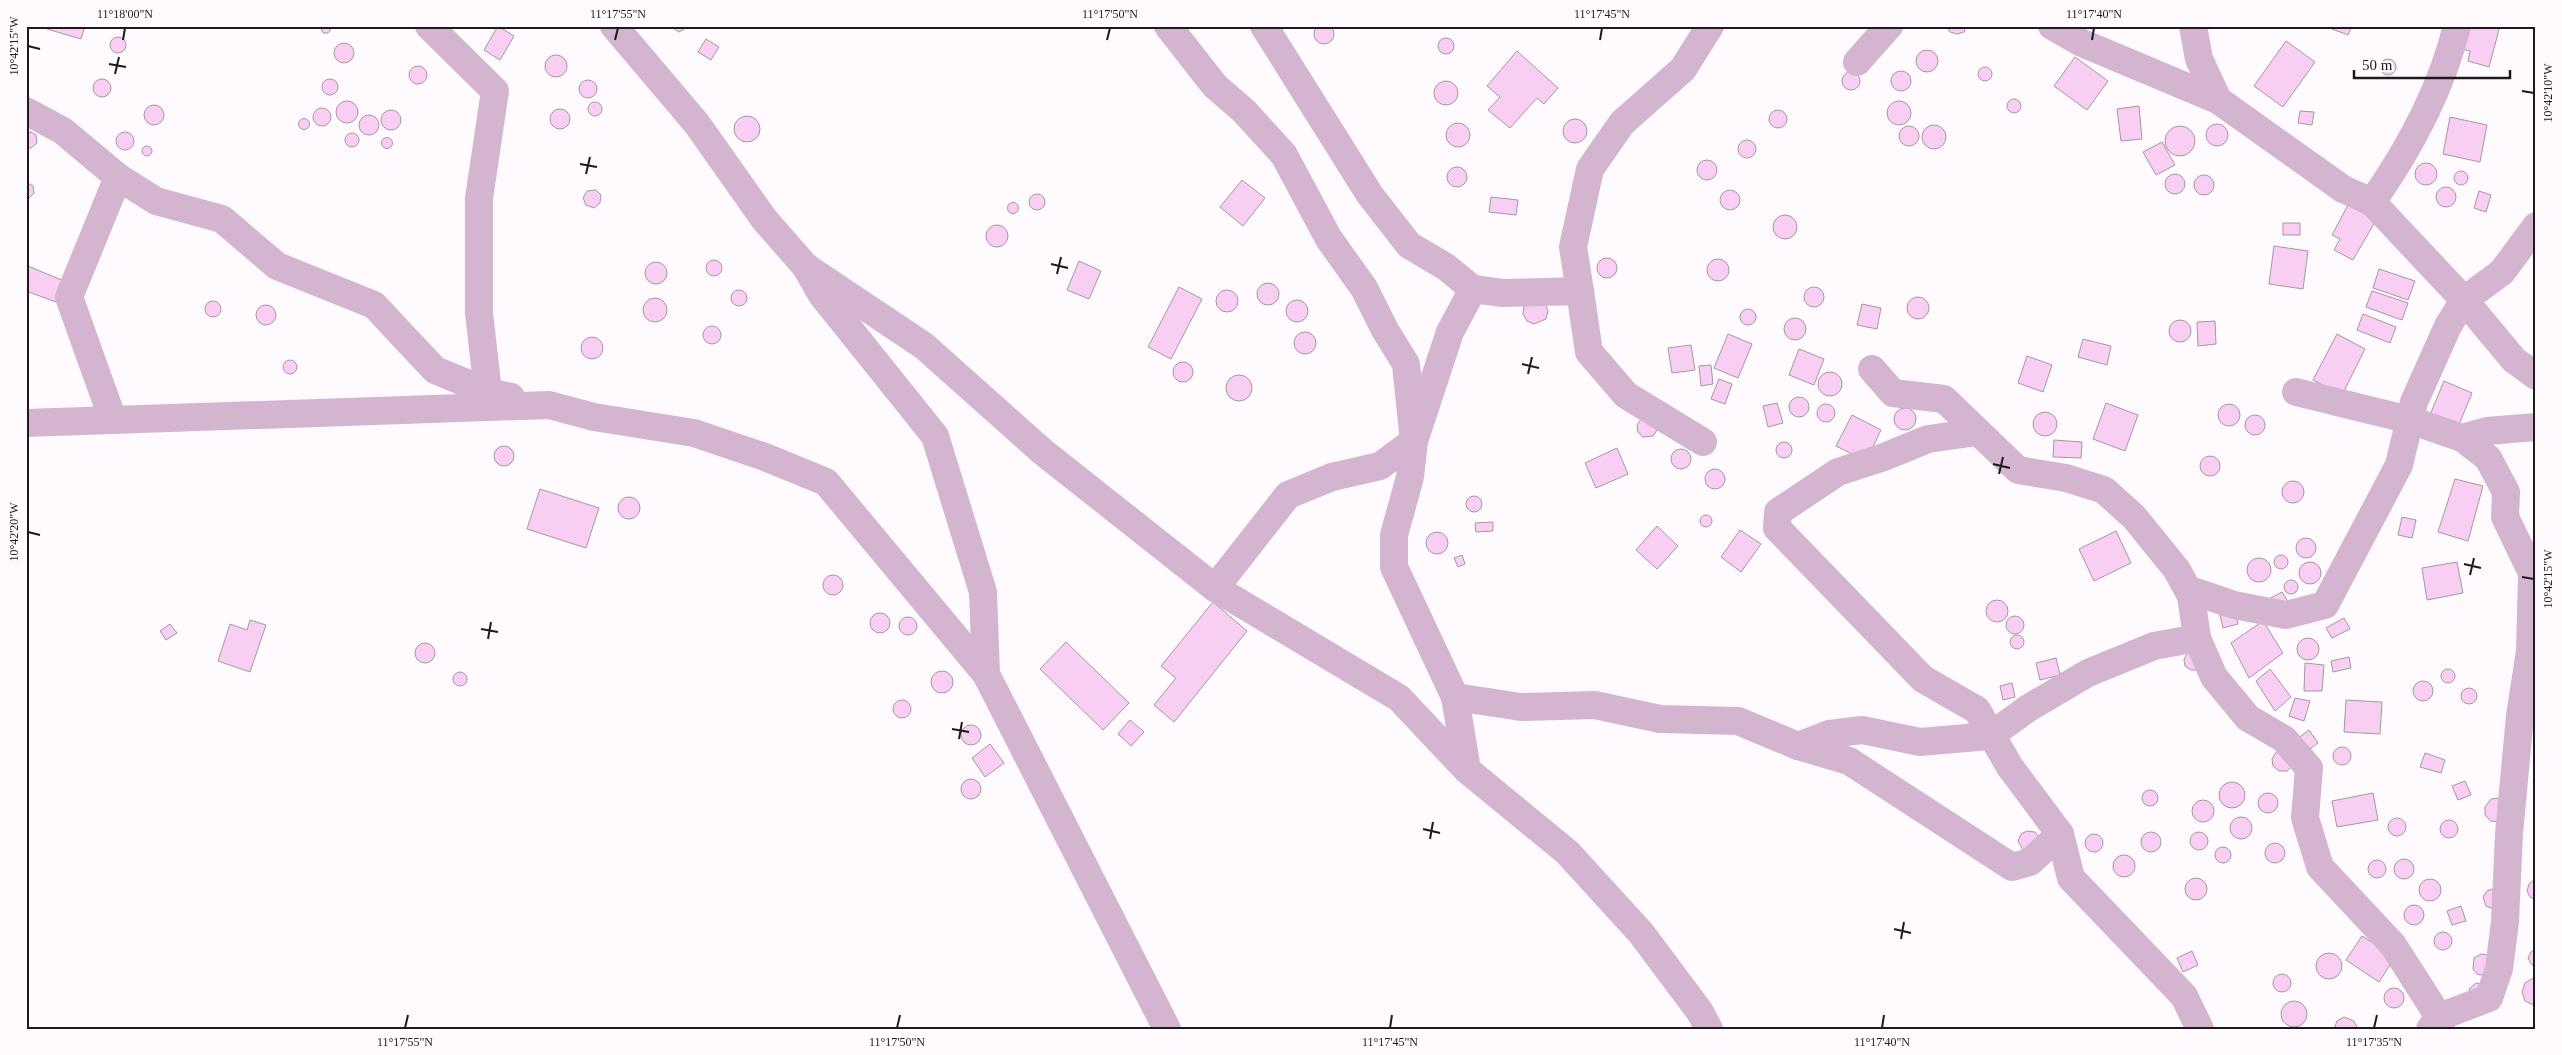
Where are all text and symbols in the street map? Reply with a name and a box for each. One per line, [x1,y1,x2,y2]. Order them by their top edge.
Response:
text: 11°18'00"N [97,7,153,21]
text: 11°17'55"N [590,7,646,21]
text: 11°17'50"N [1082,7,1138,21]
text: 11°17'45"N [1574,7,1630,21]
text: 11°17'40"N [2066,7,2122,21]
text: 10°42'15"W [7,16,21,76]
scale bar [2354,48,2511,80]
text: 50 m [2362,57,2393,73]
text: 10°42'10"W [2541,63,2555,123]
text: 10°42'20"W [7,502,21,562]
text: 10°42'15"W [2541,549,2555,609]
text: 11°17'55"N [377,1035,433,1049]
text: 11°17'50"N [869,1035,925,1049]
text: 11°17'45"N [1362,1035,1418,1049]
text: 11°17'40"N [1854,1035,1910,1049]
text: 11°17'35"N [2346,1035,2402,1049]

